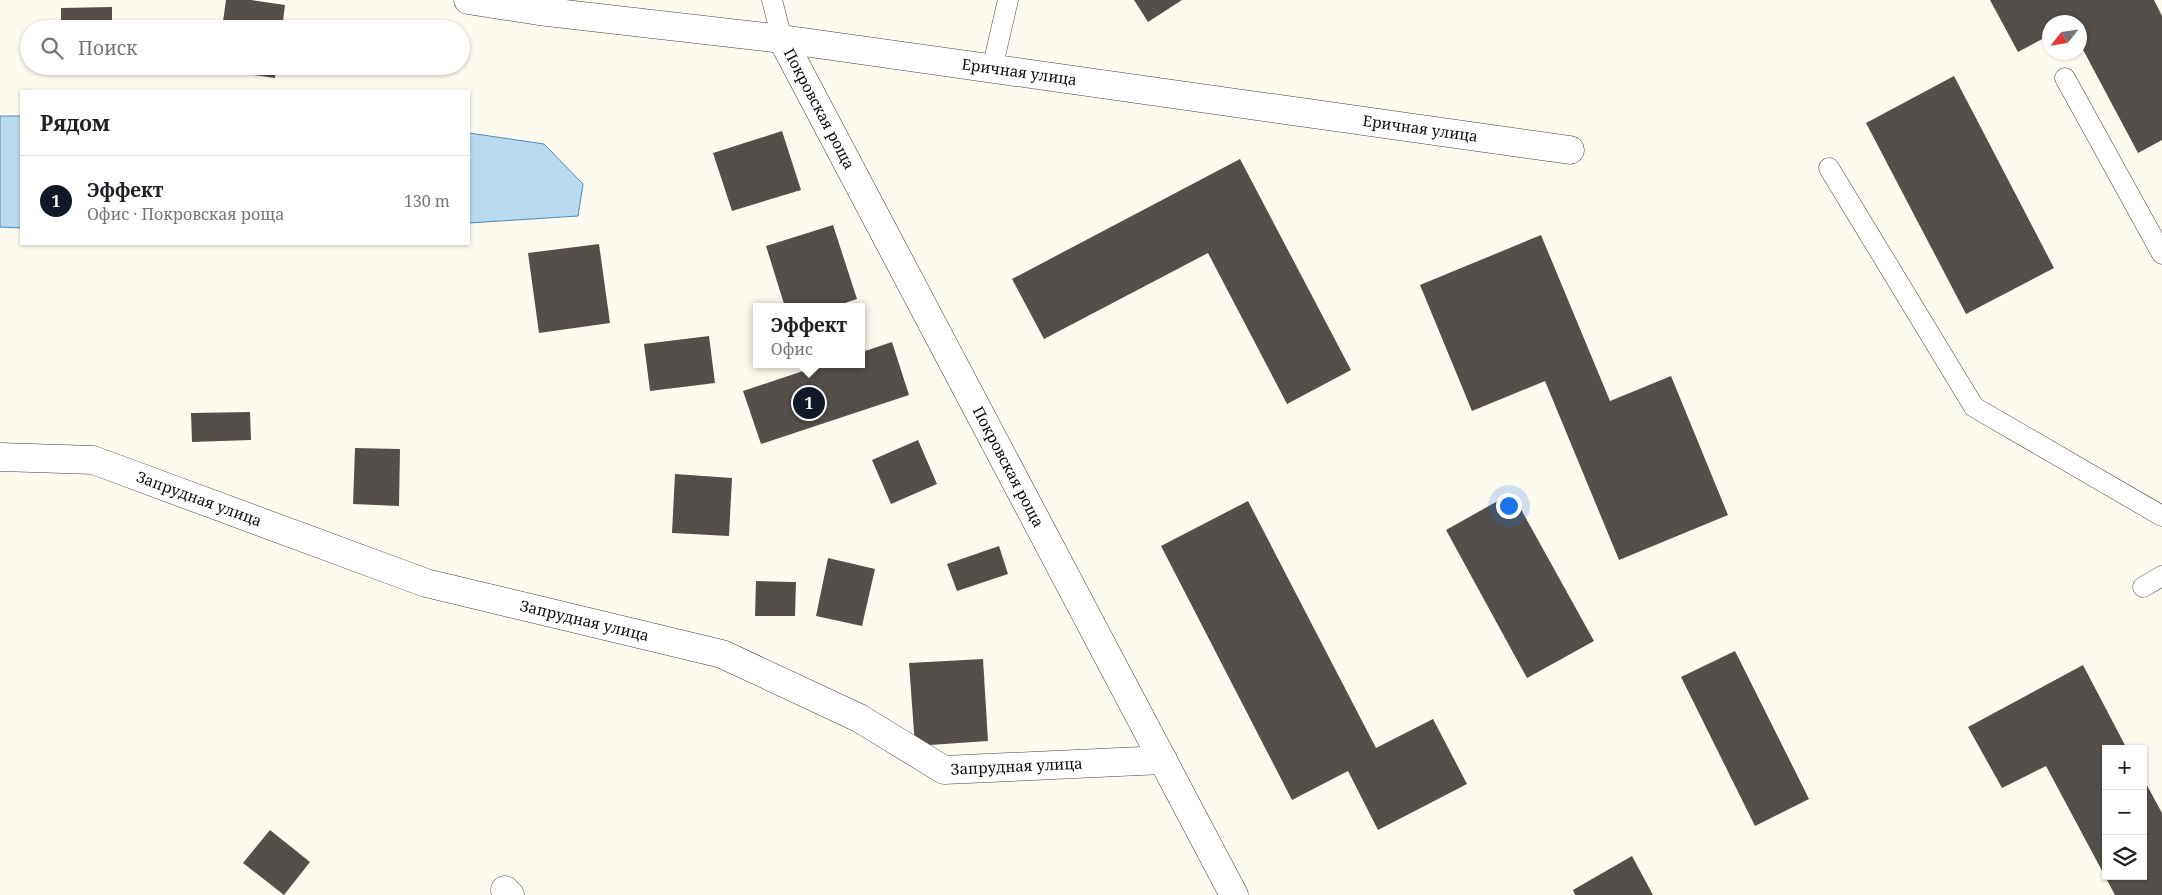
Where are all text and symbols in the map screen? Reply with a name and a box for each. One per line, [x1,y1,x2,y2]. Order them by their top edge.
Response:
north arrow [2042,15,2087,60]
search box [20,20,470,75]
icon: search [38,34,66,62]
text: Поиск [78,35,137,61]
street label: Покровская роща [780,44,860,172]
street label: Еричная улица [960,53,1078,89]
text: Рядом [40,109,110,137]
street label: Еричная улица [1362,110,1479,146]
text: Эффект [87,177,163,203]
text: 1 [51,190,61,212]
text: 130 m [404,190,450,212]
text: Офис · Покровская роща [87,203,284,225]
popup [753,303,865,368]
text: Эффект [771,312,847,338]
text: Офис [771,338,813,360]
pin: 1 [793,384,825,422]
street label: Покровская роща [969,403,1049,531]
street label: Запрудная улица [134,466,265,530]
your location [1496,493,1522,519]
street label: Запрудная улица [518,595,651,645]
map controls [2102,745,2147,880]
button: + [2102,745,2147,790]
street label: Запрудная улица [950,753,1083,779]
button: − [2102,790,2147,835]
button: layers [2102,835,2147,880]

